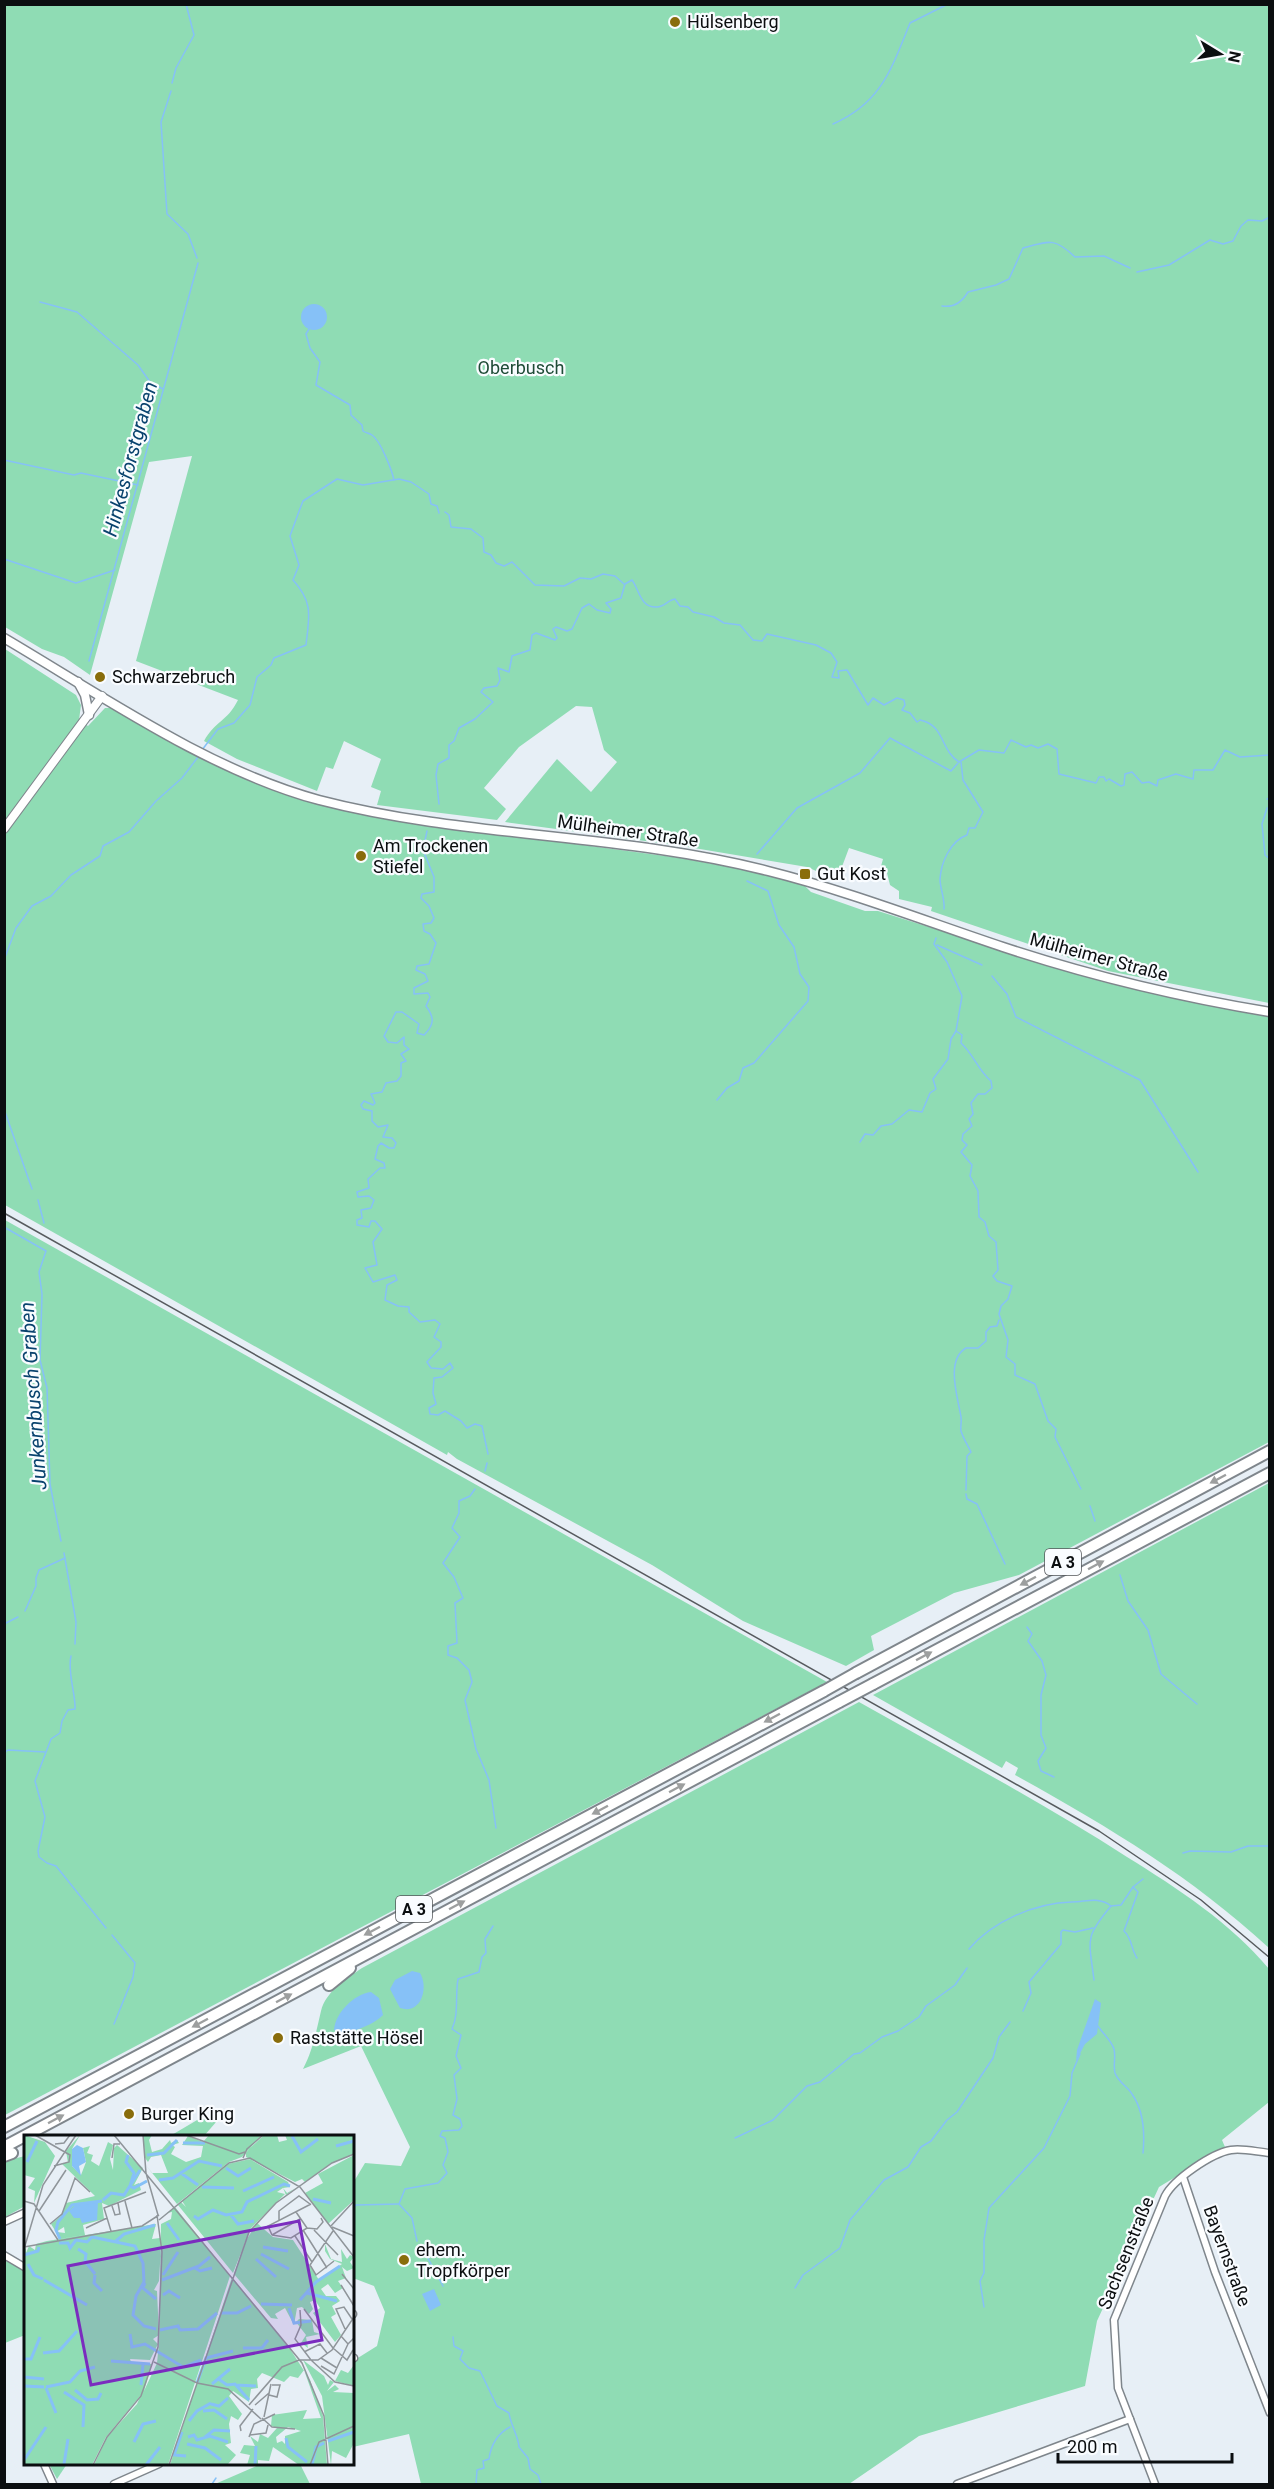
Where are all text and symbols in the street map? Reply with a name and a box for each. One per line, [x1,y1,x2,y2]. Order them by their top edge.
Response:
place label: Hülsenberg [687,11,779,32]
marker: Hülsenberg [668,15,682,29]
north arrow [1190,24,1250,84]
text: N [1224,49,1245,64]
park label: Oberbusch [478,357,564,378]
water label: Hinkesforstgraben [98,379,162,539]
place label: Schwarzebruch [112,666,235,687]
marker: Schwarzebruch [93,670,107,684]
street label: Mülheimer Straße [556,810,700,851]
place label: Am Trockenen Stiefel [373,835,488,877]
marker: Am Trockenen Stiefel [354,849,368,863]
place label: Gut Kost [817,863,886,884]
marker: Gut Kost [798,867,812,881]
street label: Mülheimer Straße [1028,928,1170,985]
water label: Junkernbusch Graben [14,1301,52,1491]
one-way arrow [1209,1474,1226,1484]
road number: A 3 [1045,1549,1081,1575]
one-way arrow [1088,1560,1105,1570]
one-way arrow [1019,1576,1036,1586]
one-way arrow [916,1651,933,1661]
one-way arrow [763,1713,780,1723]
one-way arrow [669,1783,686,1793]
one-way arrow [591,1805,608,1815]
road number: A 3 [396,1896,432,1922]
one-way arrow [449,1900,466,1910]
one-way arrow [364,1926,381,1936]
one-way arrow [276,1993,293,2003]
one-way arrow [191,2017,209,2027]
place label: Raststätte Hösel [290,2027,423,2048]
marker: Raststätte Hösel [271,2031,285,2045]
place label: Burger King [141,2103,234,2124]
marker: Burger King [122,2107,136,2121]
one-way arrow [48,2114,65,2124]
inset map [24,2135,354,2465]
street label: Sachsenstraße [1093,2193,1158,2312]
street label: Bayernstraße [1200,2203,1255,2309]
place label: ehem. Tropfkörper [416,2239,510,2281]
marker: ehem. Tropfkörper [397,2253,411,2267]
scale bar [1058,2426,1232,2464]
text: 200 m [1067,2436,1118,2457]

